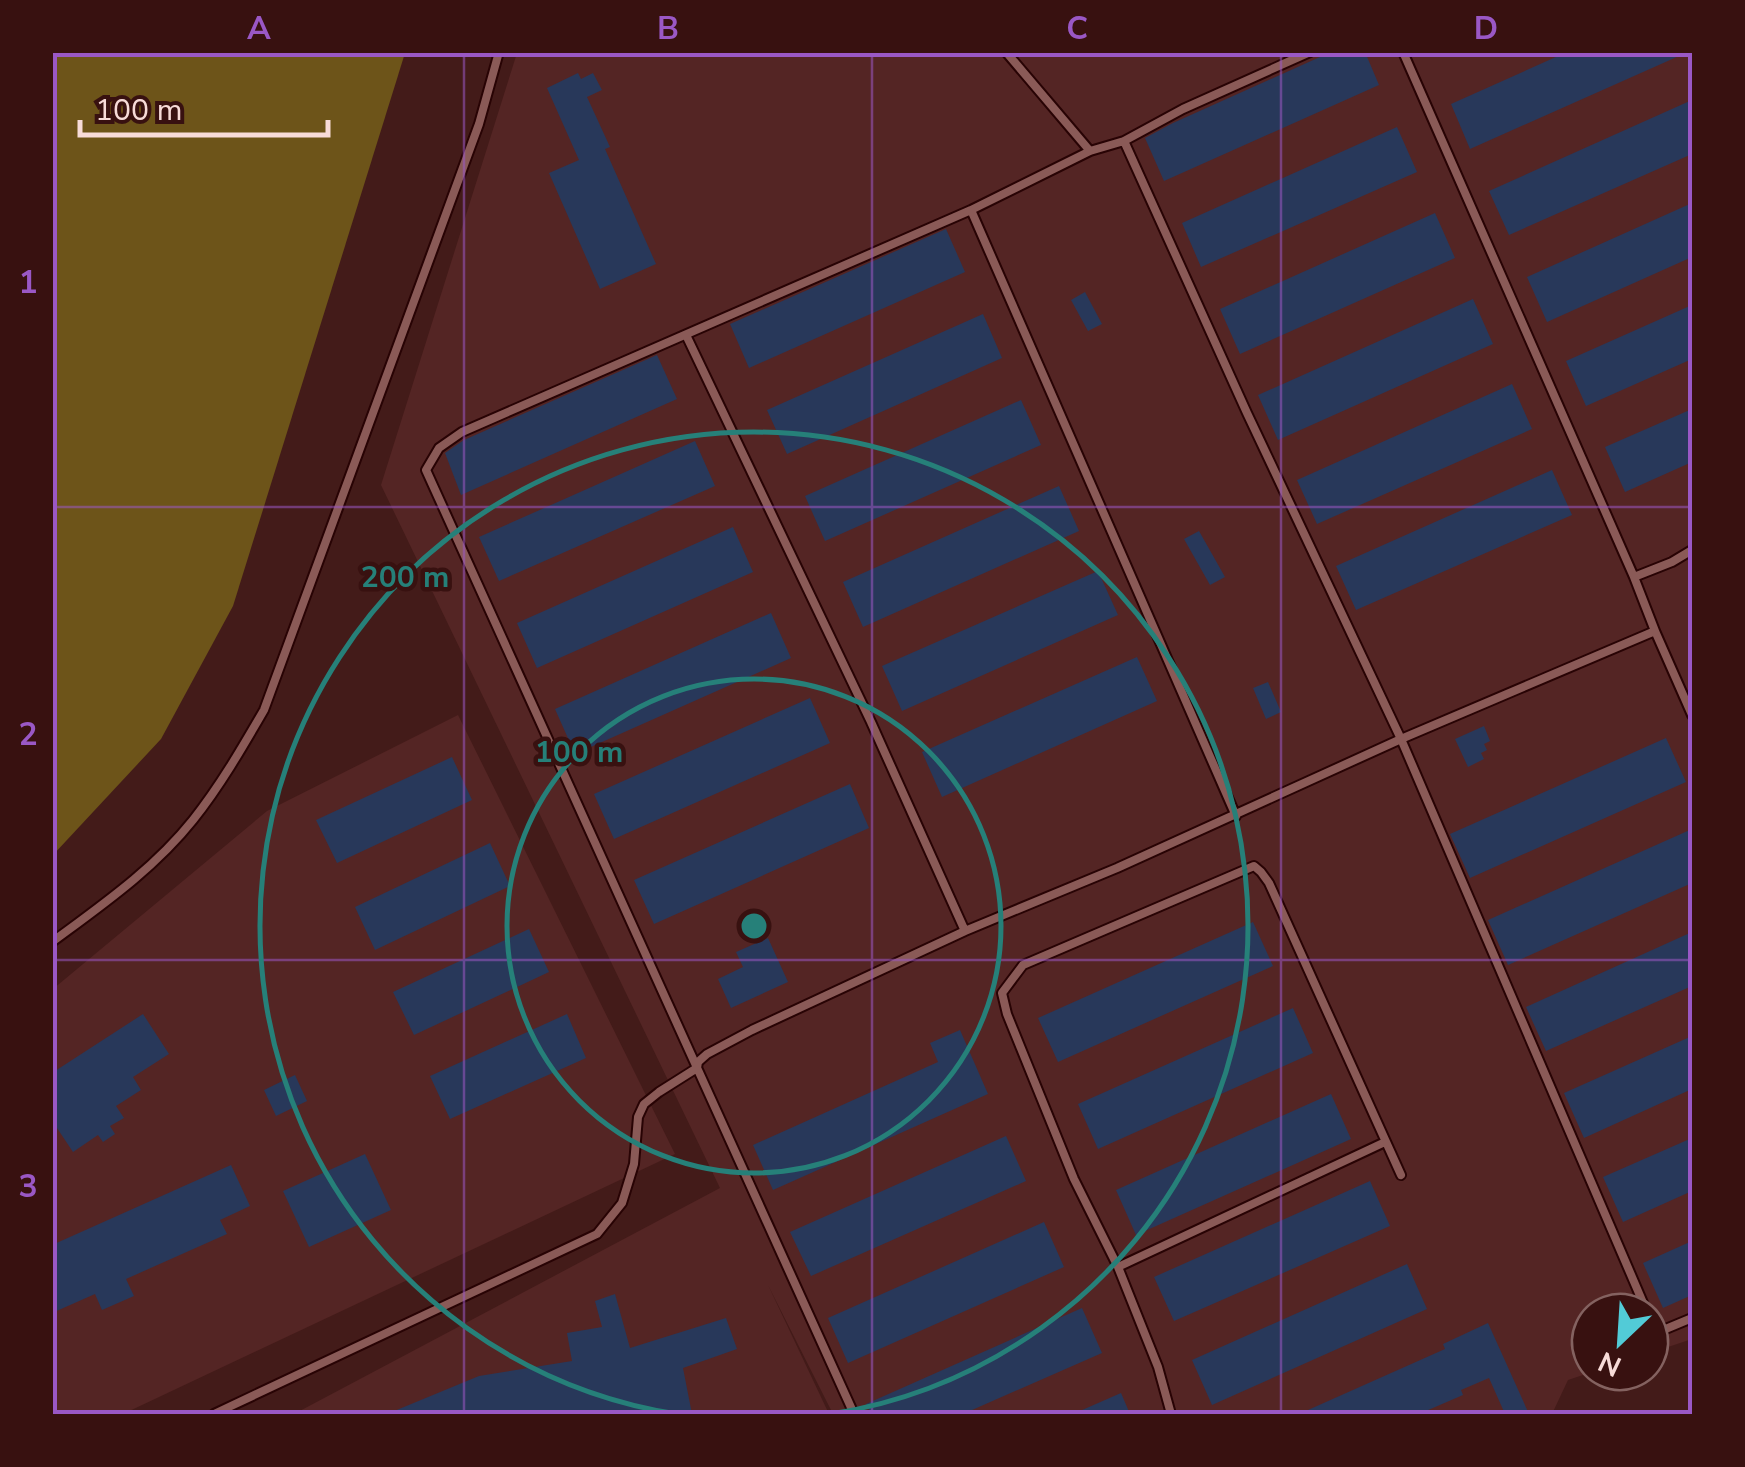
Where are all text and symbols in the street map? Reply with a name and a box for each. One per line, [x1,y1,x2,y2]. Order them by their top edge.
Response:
text: A [247,7,271,50]
text: B [657,7,679,50]
text: C [1066,7,1088,50]
text: D [1474,7,1498,50]
scale bar [80,75,328,137]
text: 100 m [95,90,182,131]
text: 1 [18,261,38,304]
text: 200 m [361,557,449,598]
text: 2 [18,713,38,756]
text: 100 m [535,732,623,773]
centre of rings [736,908,772,944]
text: 3 [18,1165,38,1208]
north arrow [1570,1292,1670,1392]
text: N [1592,1342,1627,1385]

